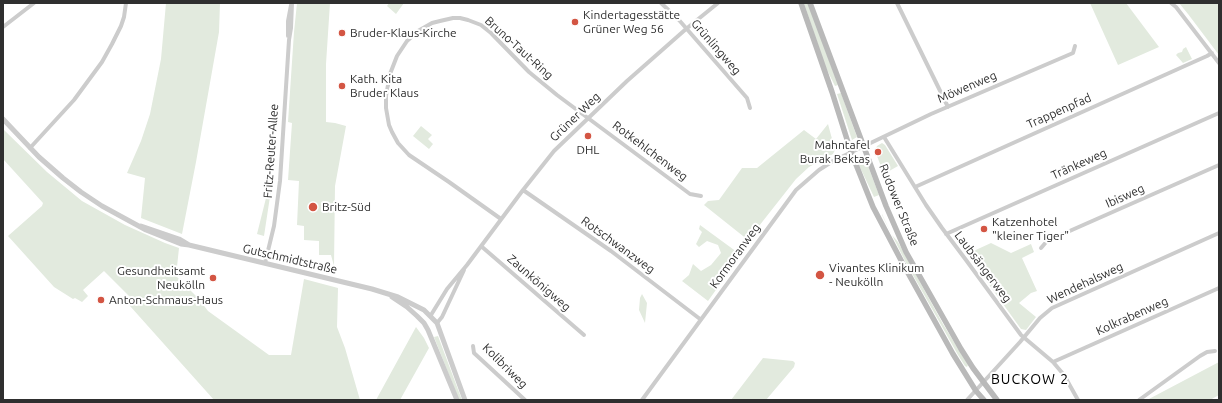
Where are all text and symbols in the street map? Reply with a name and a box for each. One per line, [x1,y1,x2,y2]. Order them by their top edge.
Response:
place label: Kindertagesstätte Grüner Weg 56 [583,8,680,36]
street label: Bruno-Taut-Ring [482,13,556,83]
street label: Grünlingweg [688,16,744,78]
marker: Kindertagesstätte Grüner Weg 56 [570,17,580,27]
place label: Bruder-Klaus-Kirche [350,26,457,40]
marker: Bruder-Klaus-Kirche [337,28,347,38]
street label: Möwenweg [935,68,999,106]
place label: Kath. Kita Bruder Klaus [350,72,419,100]
marker: Kath. Kita Bruder Klaus [337,81,347,91]
street label: Grüner Weg [547,89,603,145]
street label: Trappenpfad [1024,90,1094,132]
street label: Fritz-Reuter-Allee [261,103,281,199]
street label: Rotkehlchenweg [610,118,690,184]
marker: DHL [583,131,593,141]
place label: Mahntafel Burak Bektaş [800,138,870,166]
place label: DHL [577,143,599,157]
street label: Tränkeweg [1049,145,1109,183]
marker: Mahntafel Burak Bektaş [873,147,883,157]
street label: Rudower Straße [876,162,922,248]
street label: Ibisweg [1103,181,1147,211]
place label: Britz-Süd [322,200,371,214]
marker: Britz-Süd [307,201,319,213]
street label: Rotschwanzweg [578,213,658,277]
place label: Katzenhotel "kleiner Tiger" [992,215,1069,243]
street label: Kormoranweg [707,221,763,291]
marker: Katzenhotel "kleiner Tiger" [979,224,989,234]
street label: Laubsängerweg [952,229,1014,305]
street label: Gutschmidtstraße [241,241,339,277]
street label: Zaunkönigweg [504,252,574,314]
street label: Wendehalsweg [1045,259,1125,307]
place label: Vivantes Klinikum - Neukölln [829,261,924,289]
place label: Gesundheitsamt Neukölln [117,264,205,292]
marker: Vivantes Klinikum - Neukölln [814,269,826,281]
marker: Gesundheitsamt Neukölln [208,273,218,283]
place label: Anton-Schmaus-Haus [109,293,223,307]
street label: Kolkrabenweg [1094,294,1170,338]
marker: Anton-Schmaus-Haus [96,295,106,305]
street label: Kolibriweg [480,341,530,391]
district label: BUCKOW 2 [991,371,1069,387]

